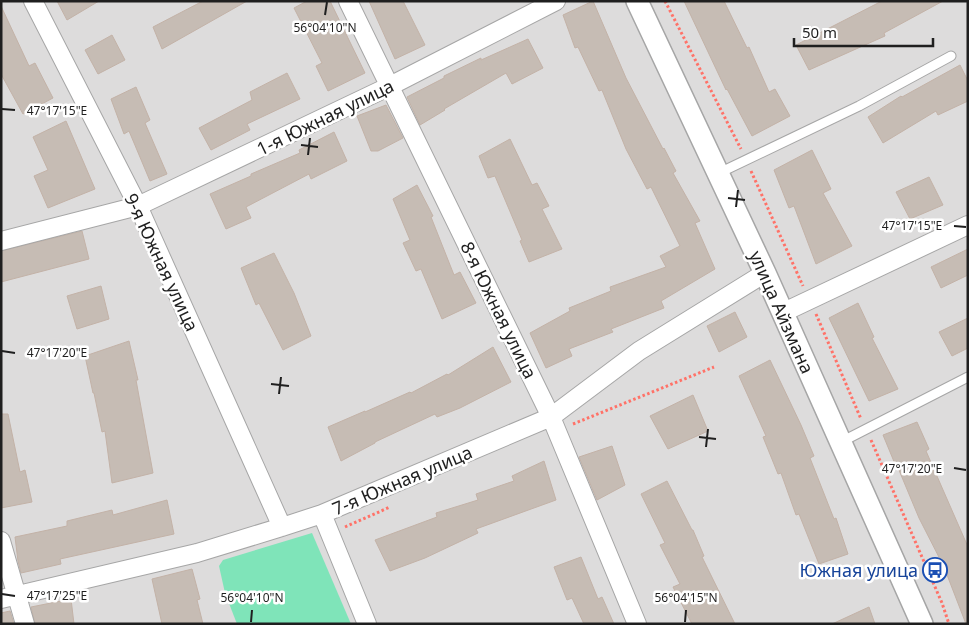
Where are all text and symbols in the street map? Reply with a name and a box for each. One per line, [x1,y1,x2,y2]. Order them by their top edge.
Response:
scale bar [794,15,933,47]
text: 56°04'10"N [293,19,357,36]
text: 50 m [802,22,837,42]
street label: 1-я Южная улица [252,73,398,161]
text: 47°17'15"E [27,102,87,119]
street label: 9-я Южная улица [119,189,205,335]
text: 47°17'15"E [882,217,942,234]
street label: 8-я Южная улица [455,237,543,383]
street label: улица Айзмана [744,247,820,377]
text: 47°17'20"E [27,344,87,361]
street label: 7-я Южная улица [328,440,476,520]
text: 47°17'20"E [882,460,942,477]
bus stop icon: Южная улица [922,557,948,583]
place label: Южная улица [799,558,918,582]
text: 47°17'25"E [27,587,87,604]
text: 56°04'10"N [220,589,284,606]
text: 56°04'15"N [654,589,718,606]

